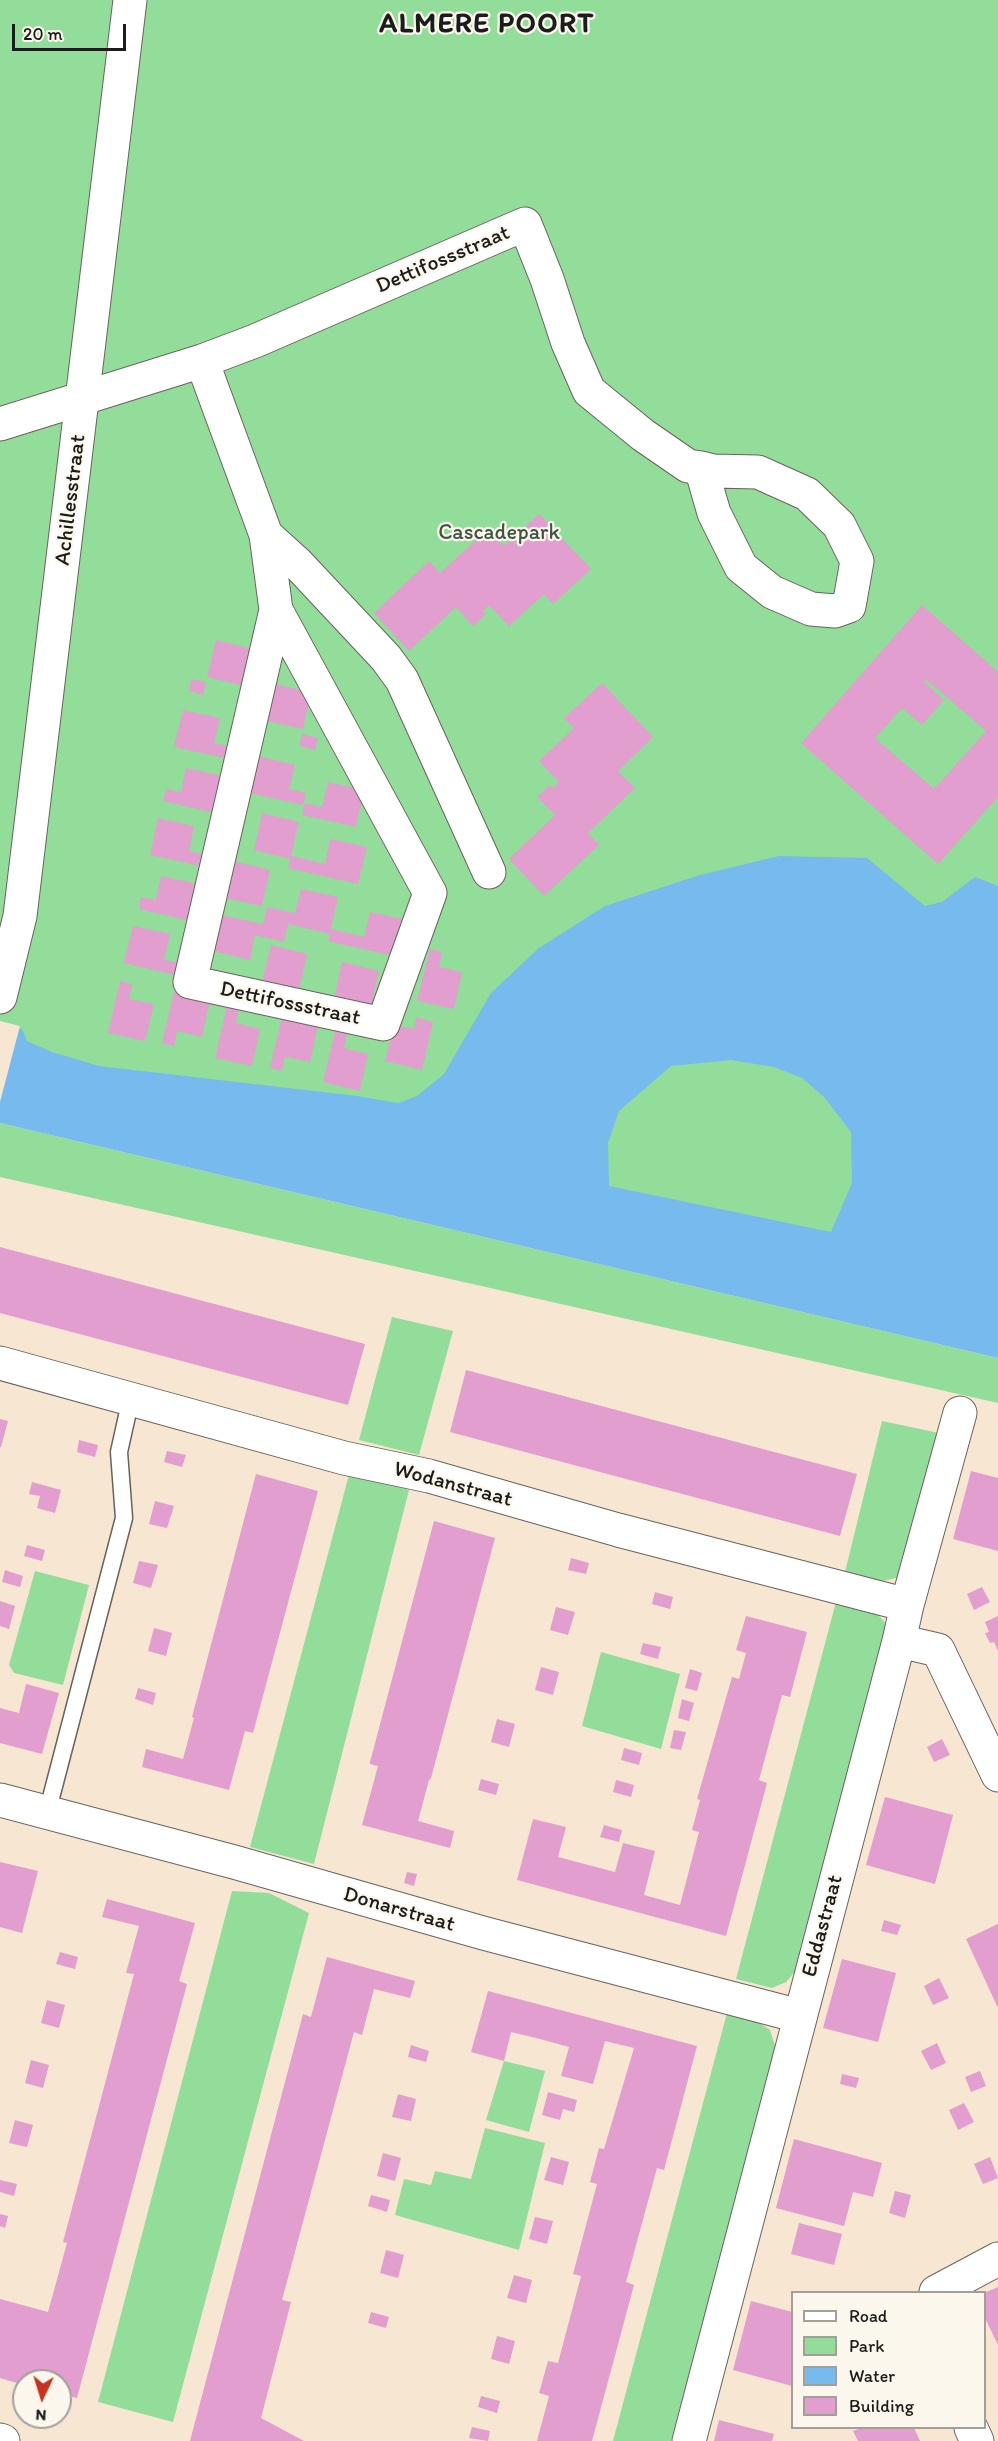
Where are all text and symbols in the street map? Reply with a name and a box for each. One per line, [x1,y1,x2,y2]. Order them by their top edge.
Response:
district label: ALMERE POORT [379,8,595,42]
scale bar [15,12,129,50]
text: 20 m [23,23,63,45]
street label: Dettifossstraat [372,220,514,300]
street label: Achillesstraat [50,433,92,567]
park label: Cascadepark [438,520,560,546]
street label: Dettifossstraat [217,976,363,1032]
street label: Wodanstraat [391,1457,515,1513]
street label: Eddastraat [797,1872,849,1980]
street label: Donarstraat [340,1881,458,1939]
legend [791,2291,986,2429]
text: Road [849,2305,888,2327]
text: Park [849,2335,884,2357]
text: Water [849,2365,895,2387]
north arrow [12,2369,72,2429]
text: Building [849,2395,914,2417]
text: N [35,2406,47,2425]

